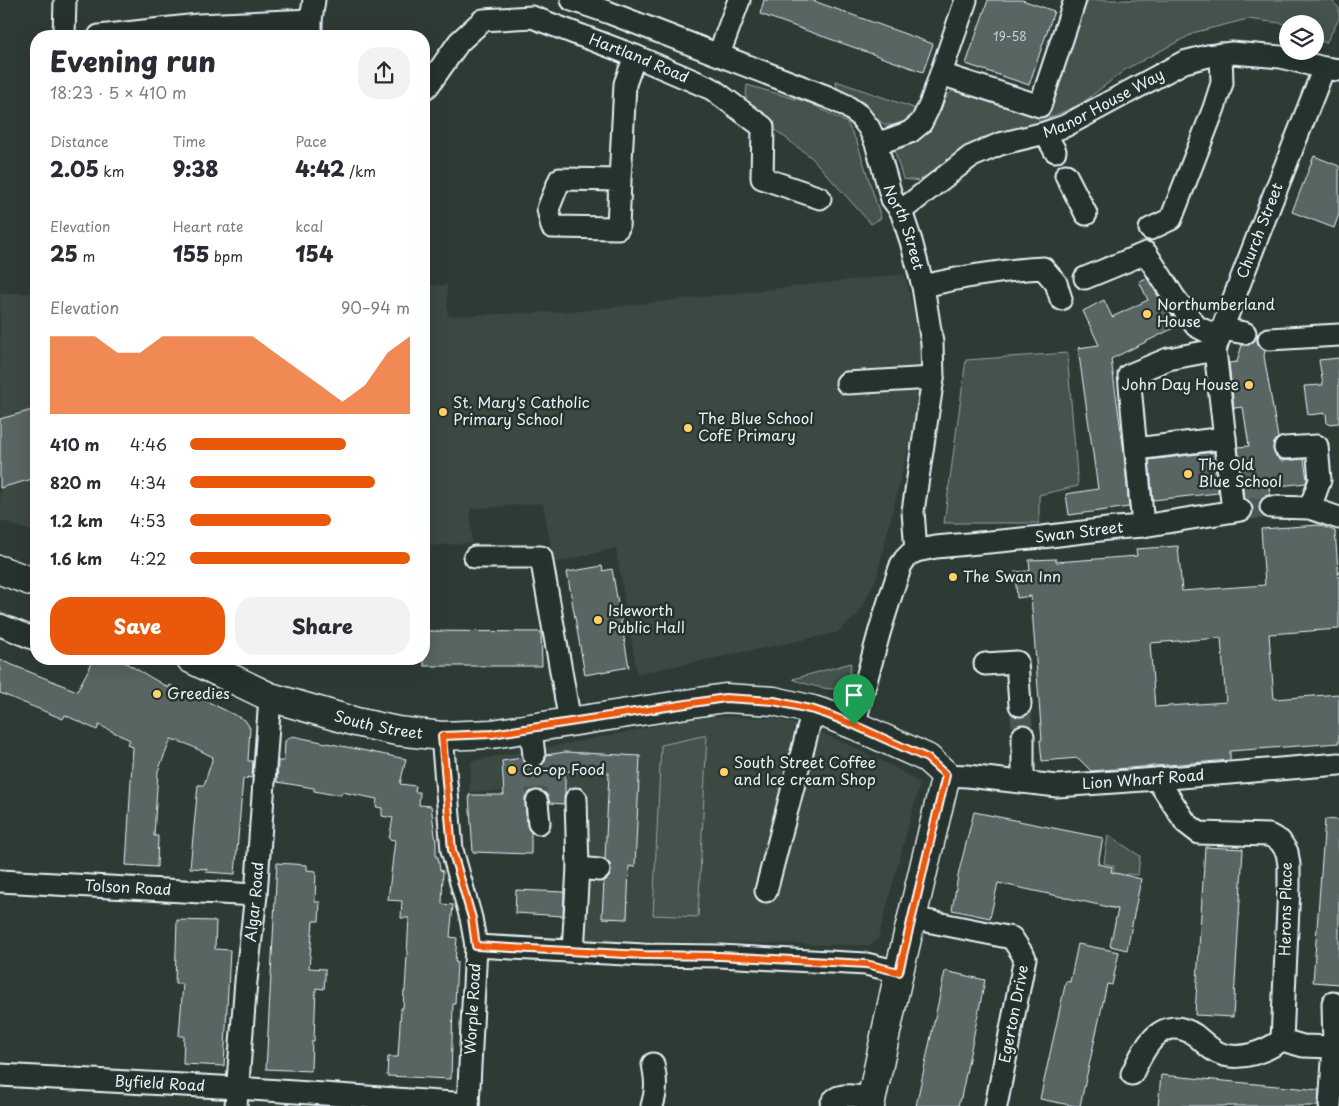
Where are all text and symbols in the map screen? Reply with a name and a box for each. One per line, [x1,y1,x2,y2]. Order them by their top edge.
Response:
map controls [1279,15,1324,60]
button: layers [1279,15,1324,60]
street label: Hartland Road [586,27,693,88]
house number: 19-58 [993,27,1027,45]
text: Evening run [50,39,216,82]
button: share [358,47,410,99]
street label: Manor House Way [1039,62,1168,143]
text: 18:23 · 5 × 410 m [50,80,187,104]
text: Distance [50,131,109,152]
text: Time [173,131,206,152]
text: Pace [295,131,327,152]
text: 2.05 [50,152,99,184]
text: 9:38 [173,152,218,184]
text: 4:42 [295,152,345,184]
text: km [99,161,124,182]
text: /km [345,161,376,182]
street label: Church Street [1230,179,1288,282]
street label: North Street [878,182,931,272]
text: Elevation [50,216,110,237]
text: Heart rate [173,216,243,237]
text: kcal [295,216,323,237]
text: 25 [50,237,78,269]
text: 155 [173,237,209,269]
text: 154 [295,237,333,269]
text: m [78,246,95,267]
text: bpm [209,246,243,267]
place label: Northumberland House [1157,292,1275,332]
text: Elevation [50,295,119,319]
text: 90–94 m [341,295,410,319]
marker: Northumberland House [1141,308,1153,320]
place label: John Day House [1122,372,1239,395]
marker: John Day House [1243,379,1255,391]
place label: St. Mary's Catholic Primary School [453,390,590,430]
marker: St. Mary's Catholic Primary School [437,406,449,418]
place label: The Blue School CofE Primary [698,406,813,446]
marker: The Blue School CofE Primary [682,422,694,434]
text: 410 m [50,432,99,456]
text: 4:46 [130,432,167,456]
place label: The Old Blue School [1198,452,1282,492]
marker: The Old Blue School [1182,468,1194,480]
text: 820 m [50,470,101,494]
text: 4:34 [130,470,166,494]
text: 1.2 km [50,508,103,532]
text: 4:53 [130,508,166,532]
street label: Swan Street [1034,514,1124,548]
text: 1.6 km [50,546,102,570]
text: 4:22 [130,546,167,570]
place label: The Swan Inn [963,564,1061,587]
marker: The Swan Inn [947,571,959,583]
button: Save [50,597,225,655]
button: Share [235,597,410,655]
place label: Isleworth Public Hall [608,598,685,638]
marker: Isleworth Public Hall [592,614,604,626]
pin [833,674,875,725]
place label: Greedies [167,681,230,704]
icon: arrive [840,681,868,709]
marker: Greedies [151,688,163,700]
street label: South Street [332,703,424,744]
place label: South Street Coffee and Ice cream Shop [734,750,876,790]
place label: Co-op Food [522,757,605,780]
street label: Lion Wharf Road [1081,762,1205,794]
marker: Co-op Food [506,764,518,776]
marker: South Street Coffee and Ice cream Shop [718,766,730,778]
street label: Algar Road [238,861,268,943]
street label: Herons Place [1272,862,1297,956]
street label: Tolson Road [84,873,172,900]
street label: Worple Road [458,963,485,1055]
street label: Egerton Drive [992,963,1033,1065]
street label: Byfield Road [114,1068,206,1096]

